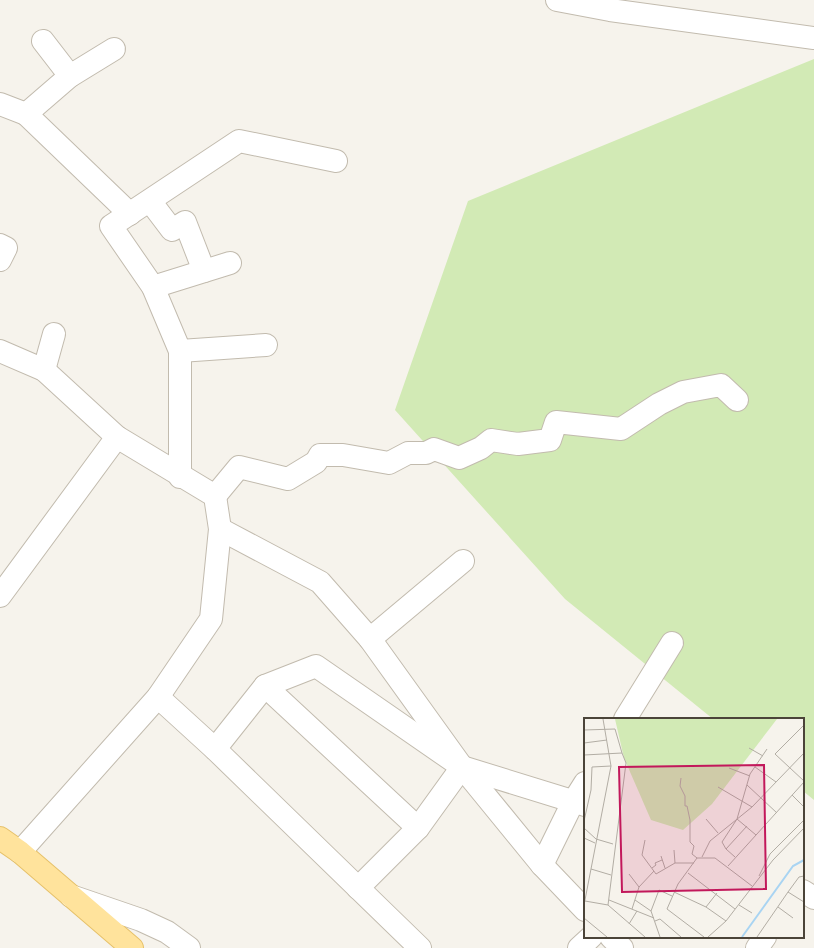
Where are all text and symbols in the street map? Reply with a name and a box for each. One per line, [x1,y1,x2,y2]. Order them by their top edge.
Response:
inset map [584,718,804,938]

